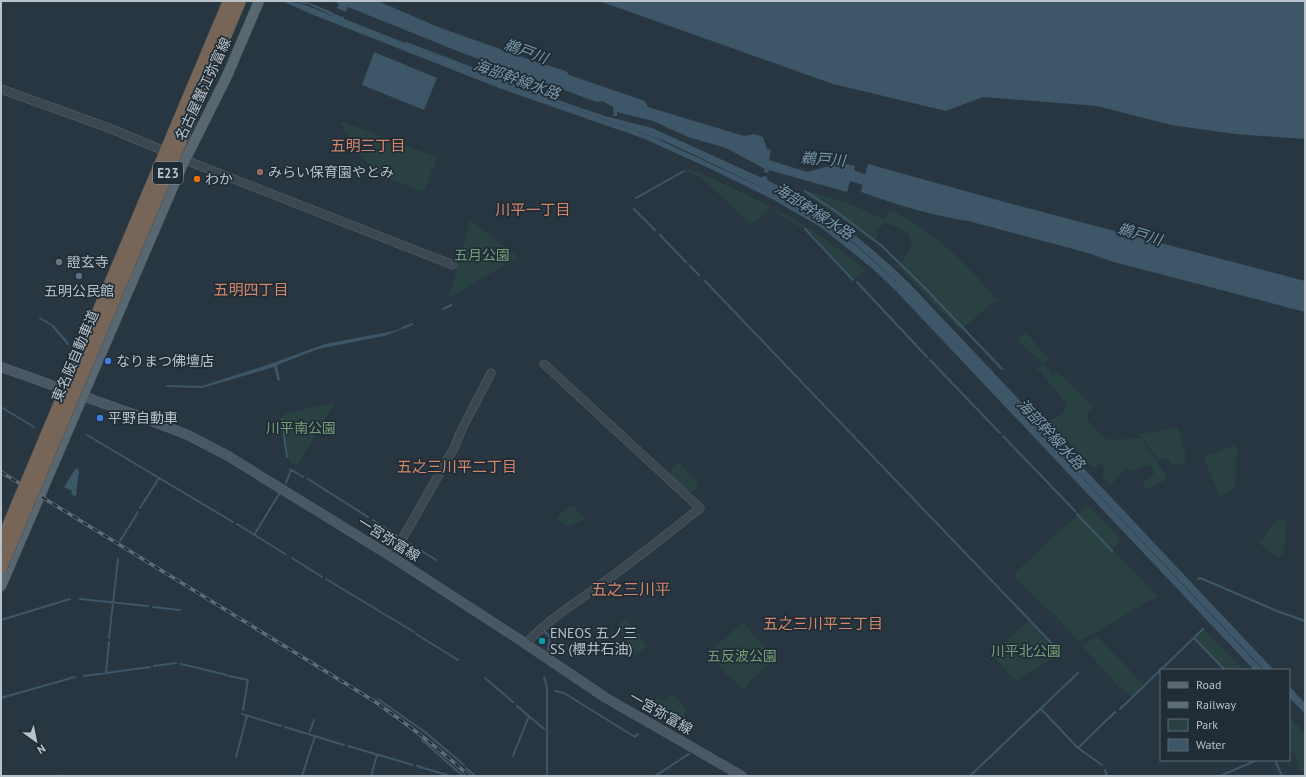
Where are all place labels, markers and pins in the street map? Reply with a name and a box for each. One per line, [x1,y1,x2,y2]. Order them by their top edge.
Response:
place label: みらい保育園やとみ [268,163,394,181]
marker: みらい保育園やとみ [255,167,265,177]
place label: わか [205,170,233,188]
marker: わか [192,174,202,184]
place label: 證玄寺 [67,253,109,271]
marker: 證玄寺 [54,257,64,267]
marker: 五明公民館 [74,271,84,281]
place label: 五明公民館 [44,282,114,300]
place label: なりまつ佛壇店 [116,352,214,370]
marker: なりまつ佛壇店 [103,356,113,366]
place label: 平野自動車 [108,409,178,427]
marker: 平野自動車 [95,413,105,423]
place label: ENEOS 五ノ三 SS (櫻井石油) [550,624,637,658]
marker: ENEOS 五ノ三 SS (櫻井石油) [537,636,547,646]

